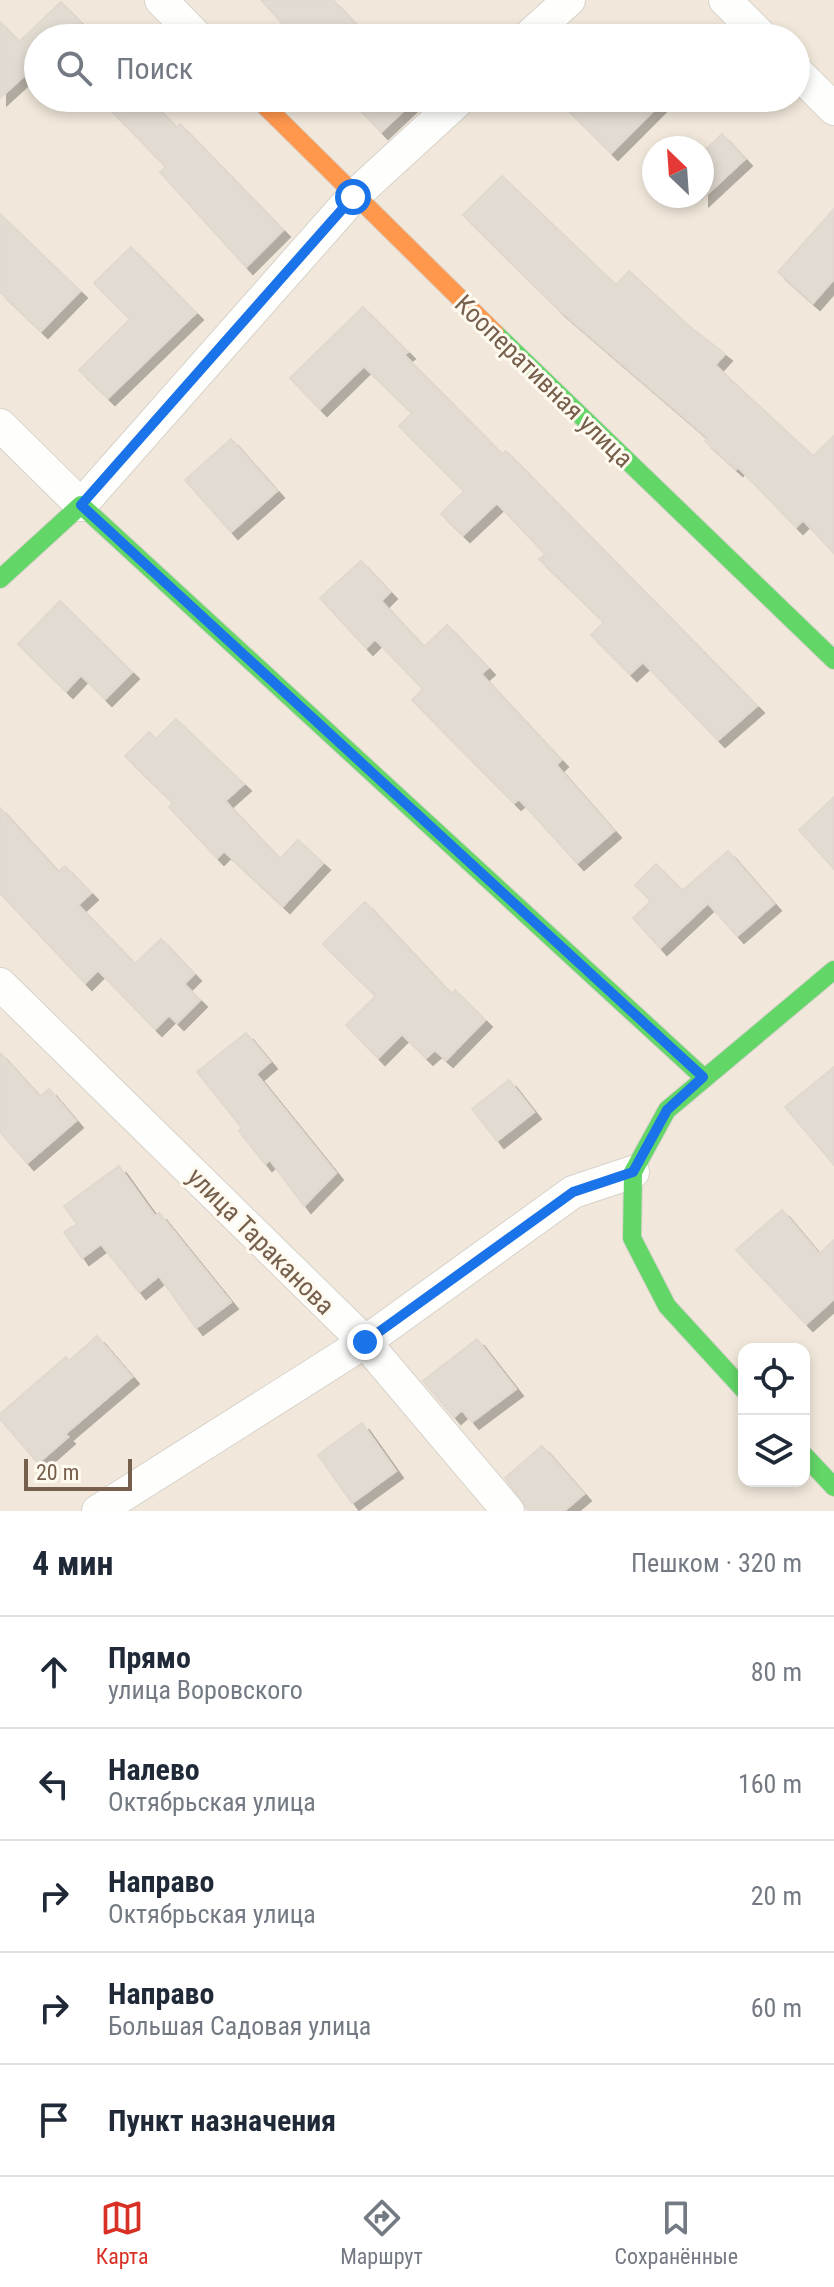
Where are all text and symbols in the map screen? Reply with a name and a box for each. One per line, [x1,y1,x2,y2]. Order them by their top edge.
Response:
search box [24,24,810,112]
icon: search [52,46,96,90]
text: Поиск [116,51,193,86]
north arrow [642,136,714,208]
route start [335,179,371,215]
street label: Кооперативная улица [449,288,639,474]
street label: улица Тараканова [181,1161,341,1321]
route end [347,1324,383,1360]
map controls [738,1343,810,1487]
button: locate [738,1343,810,1415]
button: layers [738,1415,810,1487]
scale bar [24,1455,132,1491]
text: 20 m [36,1460,79,1485]
text: 4 мин [32,1543,114,1583]
text: Пешком · 320 m [631,1548,802,1578]
text: Прямо [108,1640,191,1675]
icon: ahead [32,1650,76,1694]
text: 80 m [751,1657,802,1687]
text: улица Воровского [108,1675,303,1705]
text: Налево [108,1752,200,1787]
icon: left [32,1762,76,1806]
text: 160 m [738,1769,802,1799]
text: Октябрьская улица [108,1787,316,1817]
text: Направо [108,1864,214,1899]
icon: right [32,1874,76,1918]
text: 20 m [751,1881,802,1911]
text: Октябрьская улица [108,1899,316,1929]
text: Направо [108,1976,214,2011]
icon: right [32,1986,76,2030]
text: 60 m [751,1993,802,2023]
text: Большая Садовая улица [108,2011,371,2041]
icon: arrive [32,2098,76,2142]
text: Пункт назначения [108,2103,336,2138]
tab: Карта [96,2196,148,2269]
tab: Маршрут [340,2196,423,2269]
tab: Сохранённые [615,2196,738,2269]

